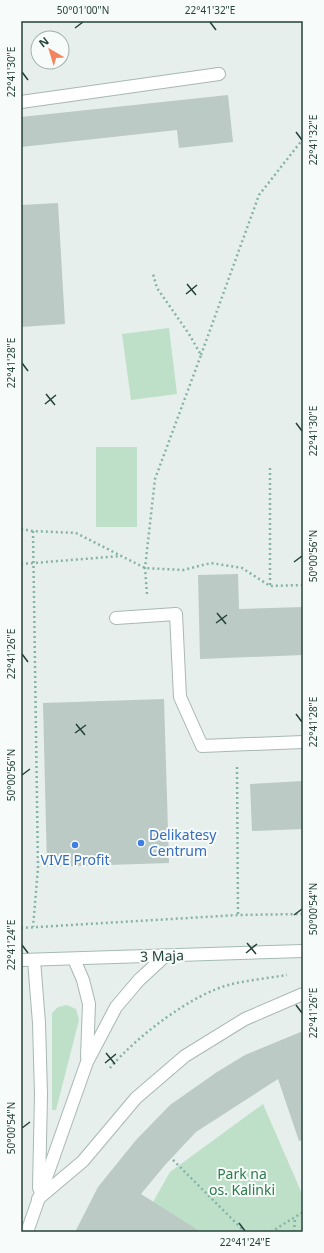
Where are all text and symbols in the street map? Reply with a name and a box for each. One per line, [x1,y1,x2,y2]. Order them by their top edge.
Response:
text: 50°01'00"N [57,3,109,17]
text: 22°41'32"E [185,3,235,17]
north arrow [30,30,70,70]
text: N [35,33,52,50]
text: 22°41'30"E [4,47,18,97]
text: 22°41'32"E [306,115,320,165]
text: 22°41'28"E [4,338,18,388]
text: 22°41'30"E [306,406,320,456]
text: 50°00'56"N [306,530,320,582]
text: 22°41'26"E [4,629,18,679]
text: 22°41'28"E [306,697,320,747]
text: 50°00'56"N [4,749,18,801]
place label: Delikatesy Centrum [149,825,217,860]
marker: Delikatesy Centrum [136,838,146,848]
marker: VIVE Profit [70,840,80,850]
place label: VIVE Profit [41,850,109,869]
text: 50°00'54"N [306,883,320,935]
text: 22°41'24"E [4,920,18,970]
street label: 3 Maja [140,945,184,966]
text: 22°41'26"E [306,988,320,1038]
text: 50°00'54"N [4,1102,18,1154]
park label: Park na os. Kalinki [209,1164,275,1199]
text: 22°41'24"E [220,1235,270,1249]

